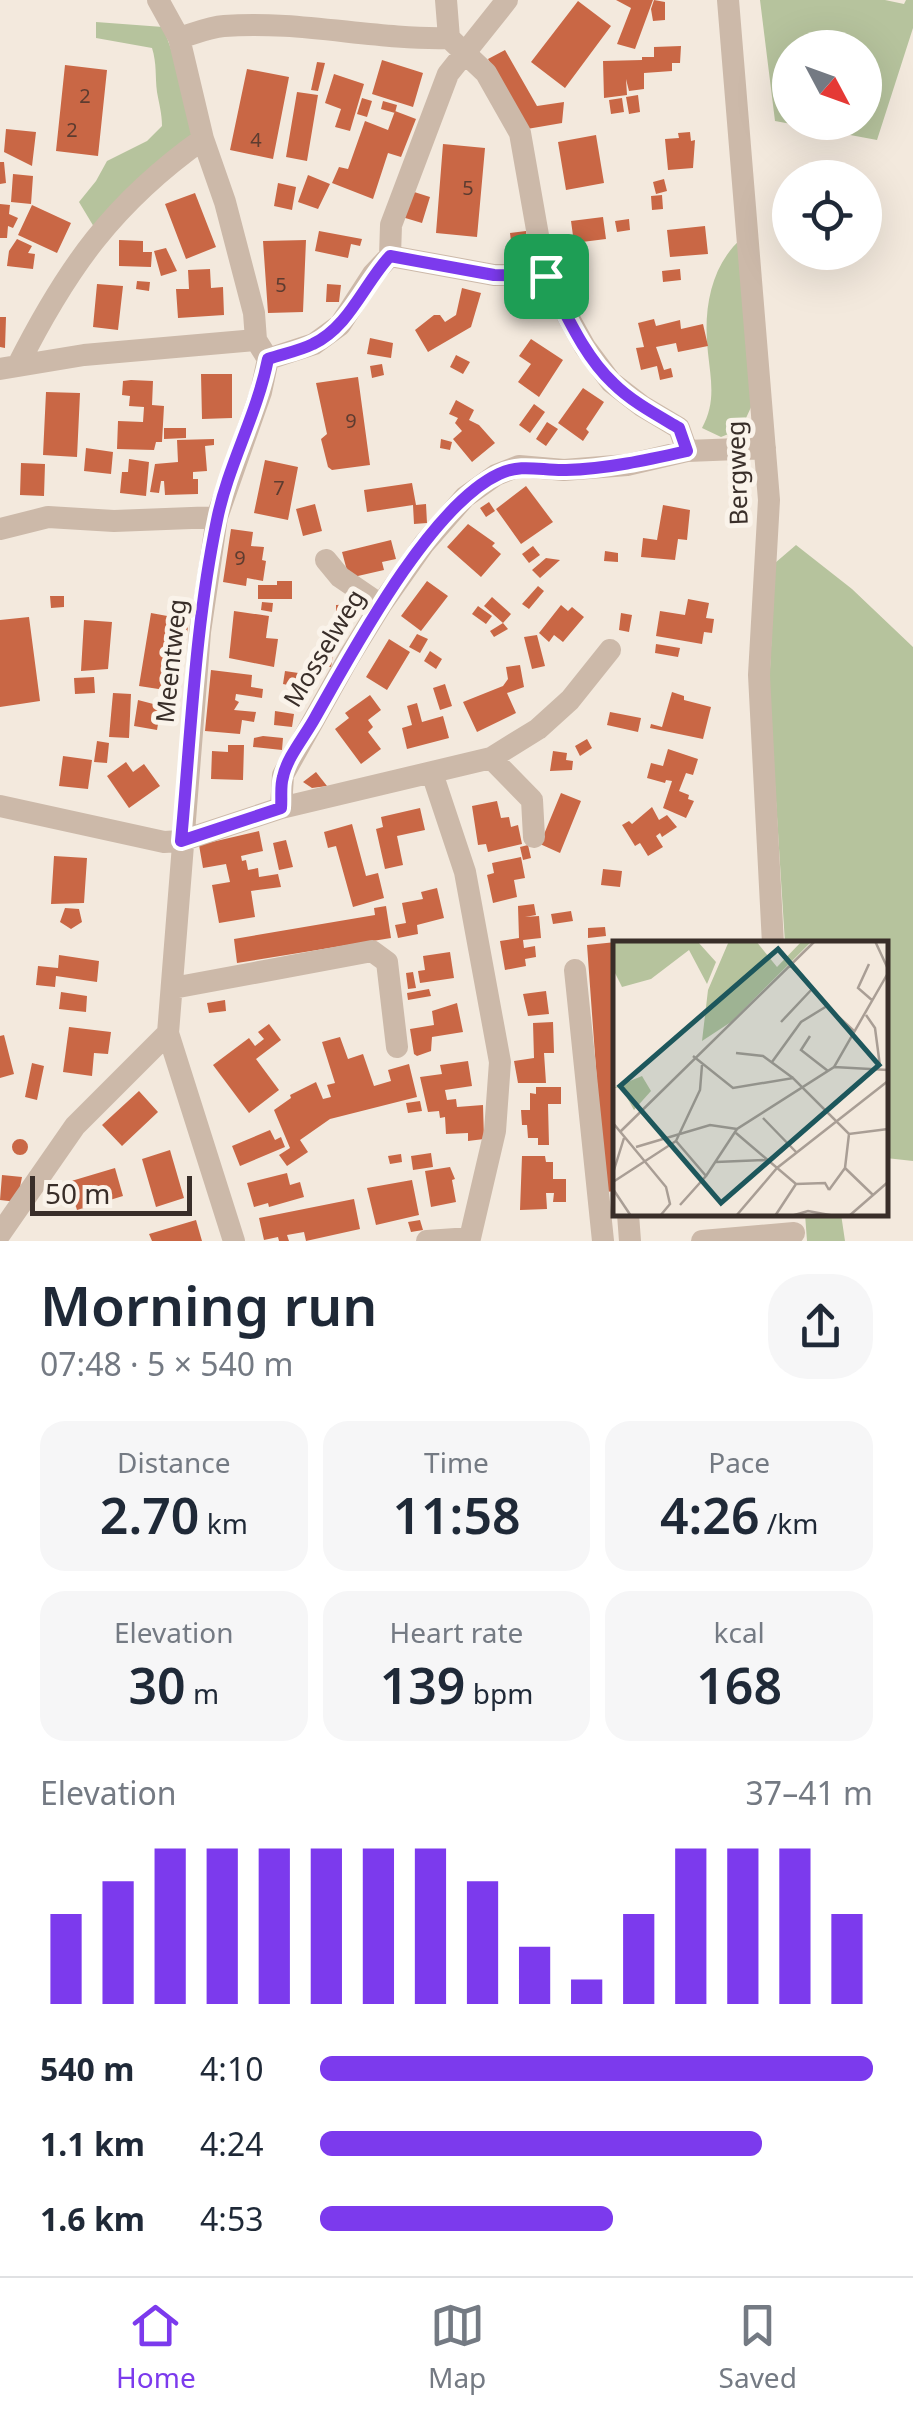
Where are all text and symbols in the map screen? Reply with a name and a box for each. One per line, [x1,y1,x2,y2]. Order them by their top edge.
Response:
north arrow [772,30,882,140]
map controls [772,30,882,270]
house number: 2 [79,82,91,109]
house number: 2 [66,116,78,143]
house number: 4 [250,126,262,153]
button: locate [772,160,882,270]
house number: 5 [462,174,474,201]
pin [504,234,589,319]
icon: arrive [519,249,574,304]
house number: 5 [275,271,287,298]
house number: 9 [345,407,357,434]
street label: Bergweg [717,420,755,526]
house number: 7 [273,474,285,501]
house number: 9 [234,544,246,571]
street label: Mosselweg [275,582,372,713]
street label: Meentweg [147,597,193,725]
inset map [613,941,888,1216]
scale bar [30,1171,192,1216]
text: 50 m [45,1174,111,1212]
text: Morning run [40,1267,377,1342]
button: share [768,1274,873,1379]
text: 07:48 · 5 × 540 m [40,1342,293,1385]
text: Distance [117,1443,231,1481]
text: Time [424,1443,489,1481]
text: Pace [708,1443,770,1481]
text: 2.70 [100,1481,199,1549]
text: 11:58 [392,1481,521,1549]
text: 4:26 [660,1481,760,1549]
text: km [199,1504,248,1542]
text: /km [760,1504,818,1542]
text: Elevation [114,1613,234,1651]
text: Heart rate [390,1613,523,1651]
text: kcal [713,1613,765,1651]
text: 30 [128,1651,186,1719]
text: 139 [380,1651,465,1719]
text: 168 [696,1651,782,1719]
text: m [186,1674,219,1712]
text: bpm [465,1674,533,1712]
text: Elevation [40,1771,177,1814]
text: 37–41 m [746,1771,873,1814]
text: 540 m [40,2047,134,2090]
text: 4:10 [200,2047,264,2090]
text: 1.1 km [40,2122,145,2165]
text: 4:24 [200,2122,264,2165]
text: 1.6 km [40,2197,145,2240]
text: 4:53 [200,2197,264,2240]
tab: Home [116,2298,196,2396]
tab: Map [428,2298,486,2396]
tab: Saved [719,2298,797,2396]

